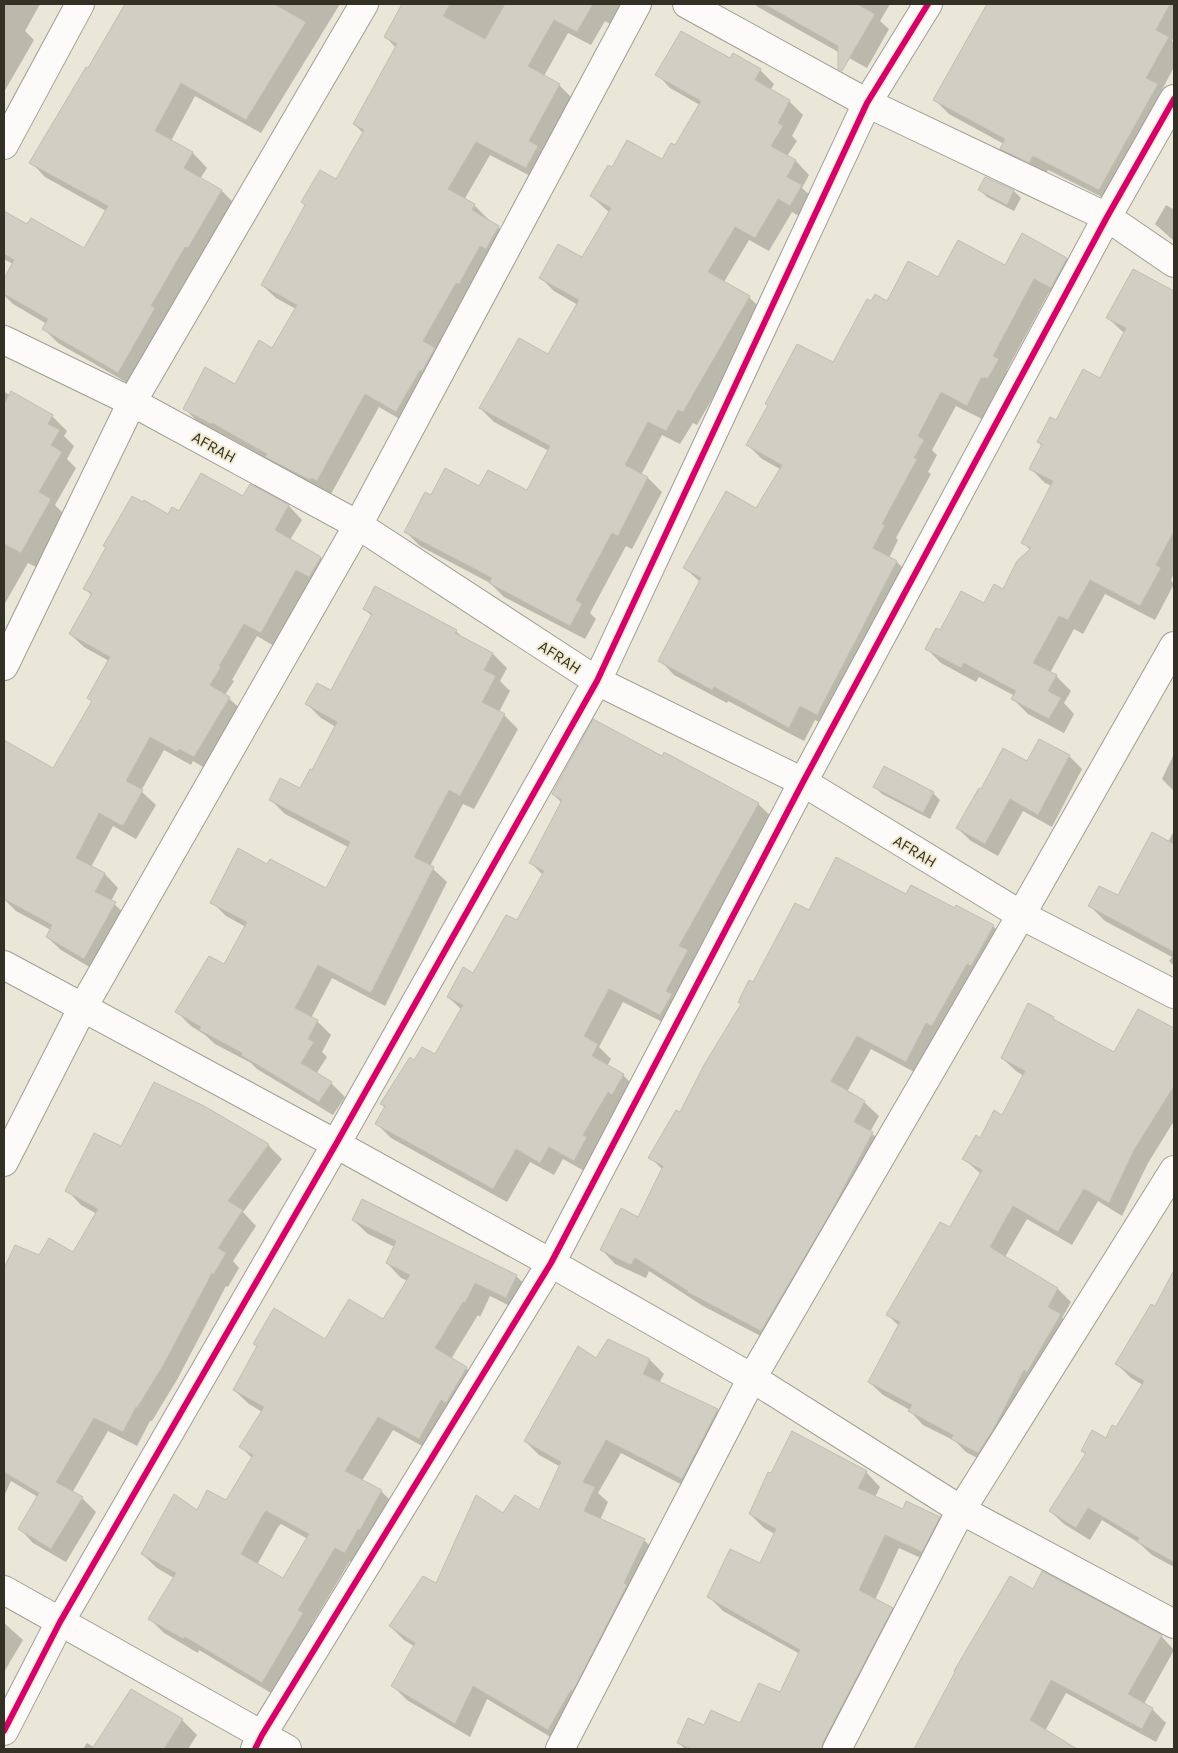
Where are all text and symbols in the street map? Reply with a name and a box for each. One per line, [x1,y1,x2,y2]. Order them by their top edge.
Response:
street label: AFRAH [189,427,239,467]
street label: AFRAH [535,636,585,678]
street label: AFRAH [890,831,940,871]

